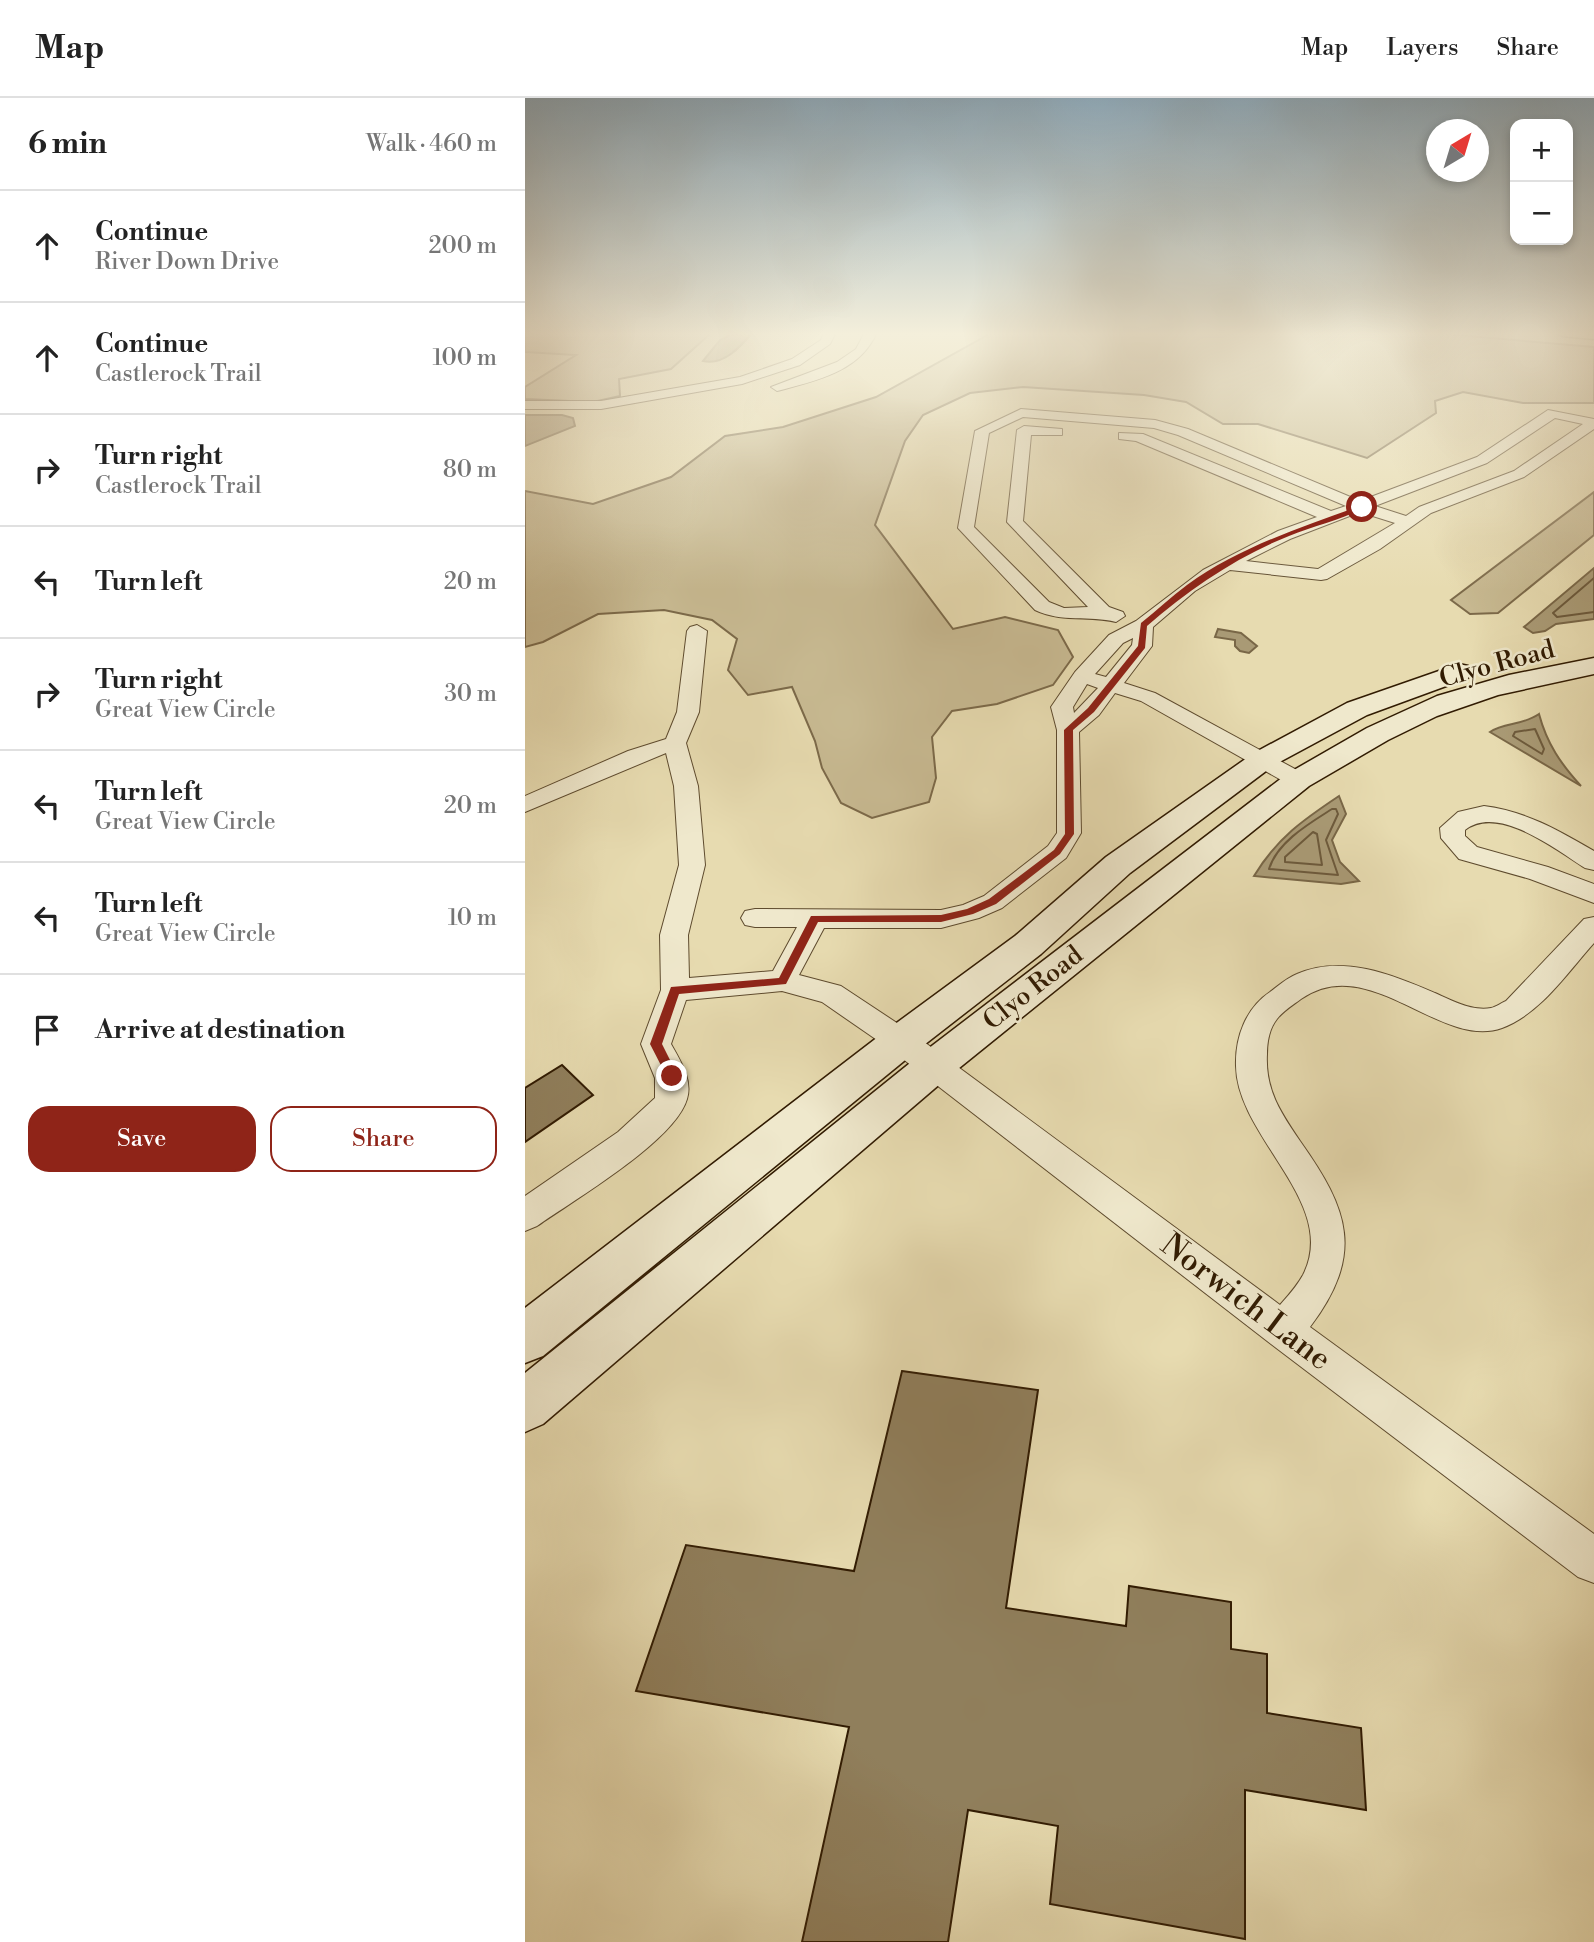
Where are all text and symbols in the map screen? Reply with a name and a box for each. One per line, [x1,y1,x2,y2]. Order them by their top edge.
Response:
text: Map [35,28,104,69]
text: Map [1301,33,1348,63]
text: Layers [1386,33,1458,63]
text: Share [1496,33,1559,63]
north arrow [1426,119,1489,182]
map controls [1510,119,1573,245]
button: + [1510,119,1573,182]
text: 6 min [28,125,107,163]
text: Walk · 460 m [366,130,497,158]
button: − [1510,182,1573,245]
text: Continue [95,216,208,248]
icon: ahead [28,227,66,265]
text: 200 m [429,232,497,260]
text: River Down Drive [95,248,279,276]
text: Continue [95,328,208,360]
icon: ahead [28,339,66,377]
text: 100 m [432,344,497,372]
text: Castlerock Trail [95,360,262,388]
text: Turn right [95,440,223,472]
icon: right [28,451,66,489]
text: 80 m [443,456,497,484]
text: Castlerock Trail [95,472,262,500]
route start [1346,491,1377,522]
icon: left [28,563,66,601]
text: Turn left [95,566,203,598]
text: 20 m [444,568,497,596]
street label: Clyo Road [1436,633,1558,695]
text: Turn right [95,664,223,696]
icon: right [28,675,66,713]
text: 30 m [444,680,497,708]
text: Great View Circle [95,696,276,724]
text: Turn left [95,776,203,808]
icon: left [28,787,66,825]
text: 20 m [444,792,497,820]
text: Great View Circle [95,808,276,836]
text: Turn left [95,888,203,920]
icon: left [28,899,66,937]
text: 10 m [448,904,497,932]
text: Great View Circle [95,920,276,948]
street label: Clyo Road [977,939,1090,1037]
icon: arrive [28,1011,66,1049]
text: Arrive at destination [95,1014,345,1046]
route end [656,1060,687,1091]
button: Save [28,1106,256,1172]
button: Share [270,1106,497,1172]
street label: Norwich Lane [1153,1225,1339,1379]

